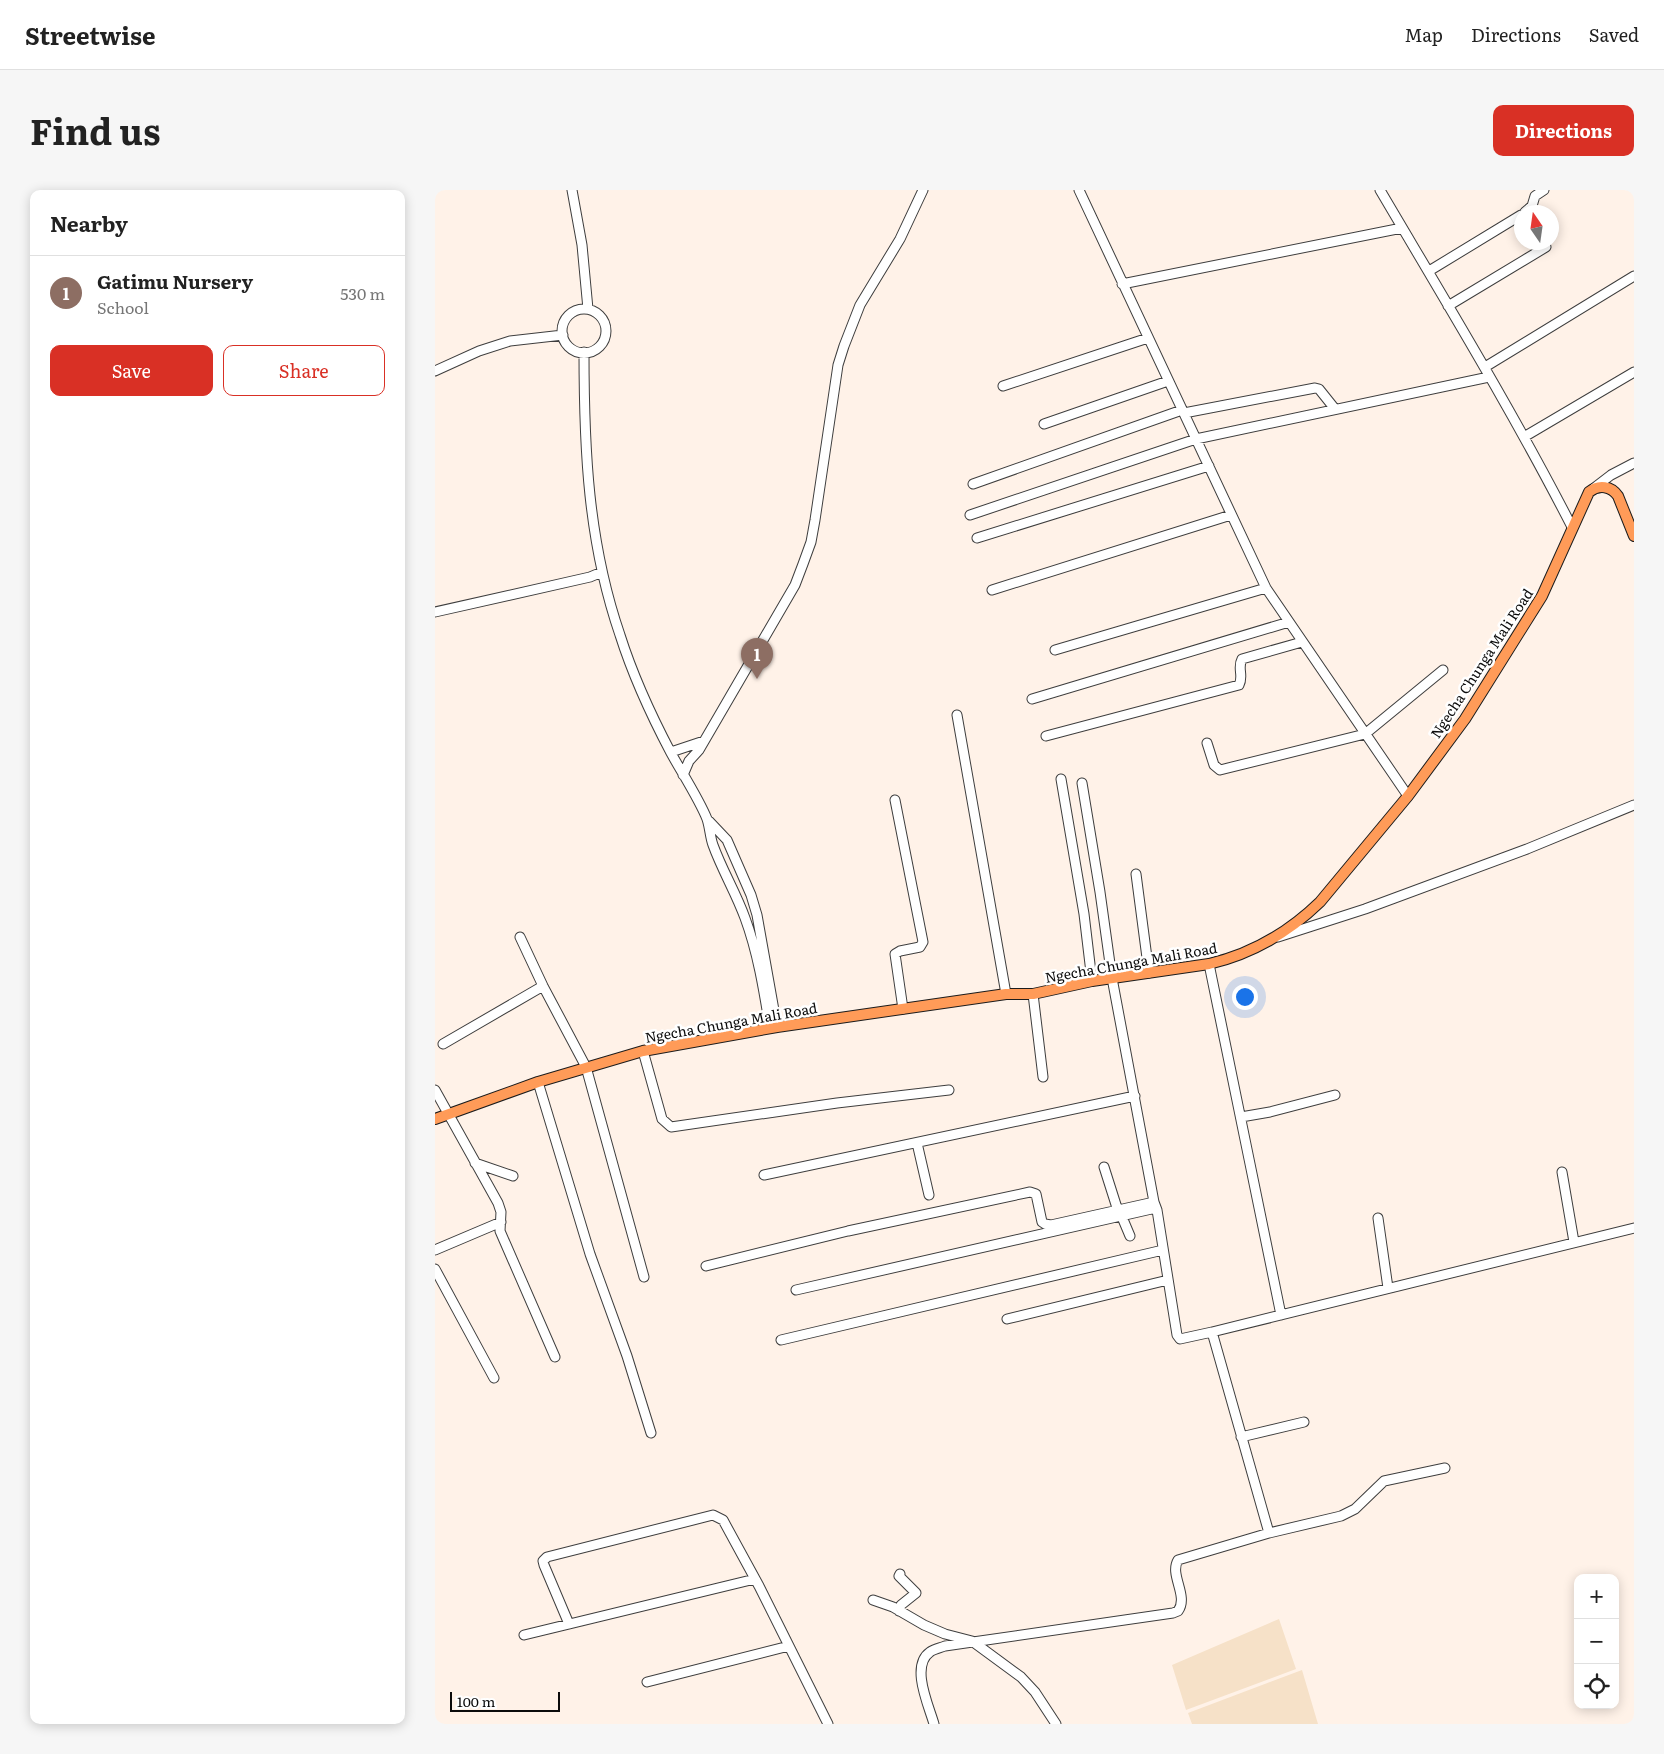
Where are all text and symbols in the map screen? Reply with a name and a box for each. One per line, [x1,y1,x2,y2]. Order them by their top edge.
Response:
text: Streetwise [25,17,155,52]
text: Map [1405,21,1443,48]
text: Directions [1471,21,1561,48]
text: Saved [1589,21,1639,48]
text: Find us [30,104,160,156]
button: Directions [1493,105,1634,156]
north arrow [1514,205,1559,250]
text: Nearby [50,207,128,238]
text: Gatimu Nursery [97,267,253,295]
text: 1 [63,281,69,305]
text: 530 m [340,281,385,305]
text: School [97,295,149,319]
button: Save [50,345,213,396]
button: Share [223,345,385,396]
street label: Ngecha Chunga Mali Road [1425,584,1537,742]
pin: 1 [741,638,773,679]
street label: Ngecha Chunga Mali Road [1043,937,1219,987]
your location [1232,984,1258,1010]
street label: Ngecha Chunga Mali Road [643,997,819,1047]
map controls [1574,1574,1619,1709]
button: + [1574,1574,1619,1619]
button: − [1574,1619,1619,1664]
button: locate [1574,1664,1619,1709]
scale bar [450,1689,560,1712]
text: 100 m [457,1691,495,1711]

